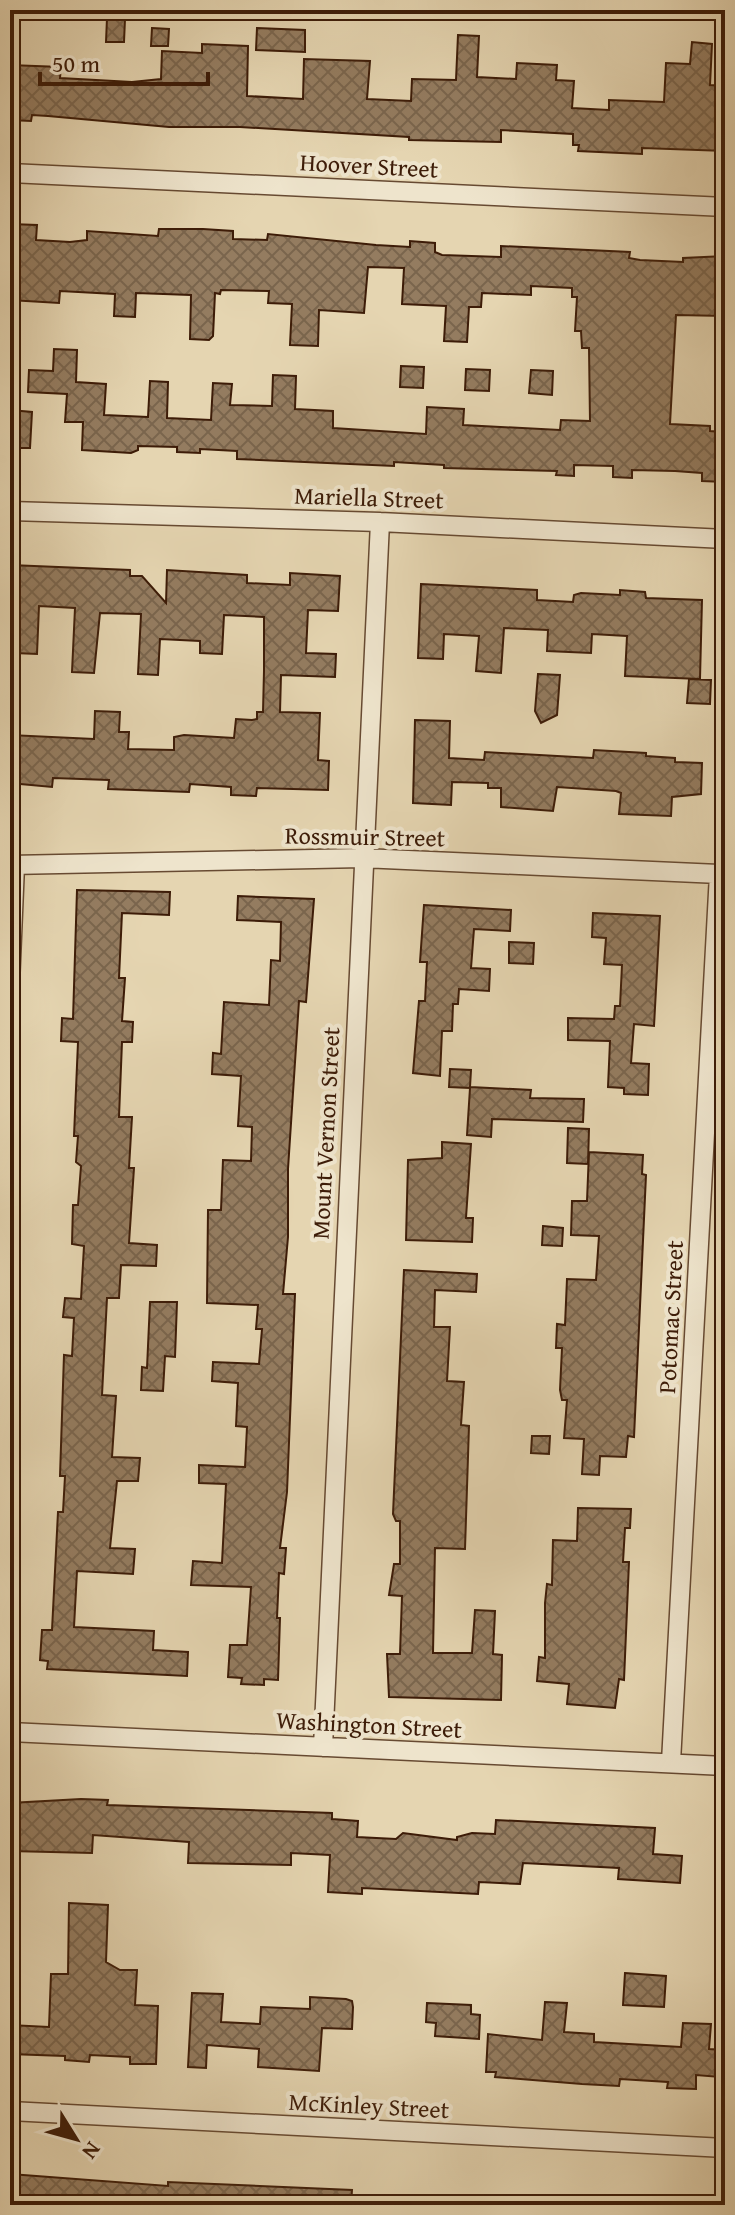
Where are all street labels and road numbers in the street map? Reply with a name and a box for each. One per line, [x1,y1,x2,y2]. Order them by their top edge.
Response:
street label: Hoover Street [299,144,440,187]
street label: Mariella Street [294,477,445,518]
street label: Rossmuir Street [285,818,446,855]
street label: Mount Vernon Street [302,1025,349,1240]
street label: Potomac Street [649,1239,692,1395]
street label: Washington Street [275,1702,463,1747]
street label: McKinley Street [288,2084,451,2127]

